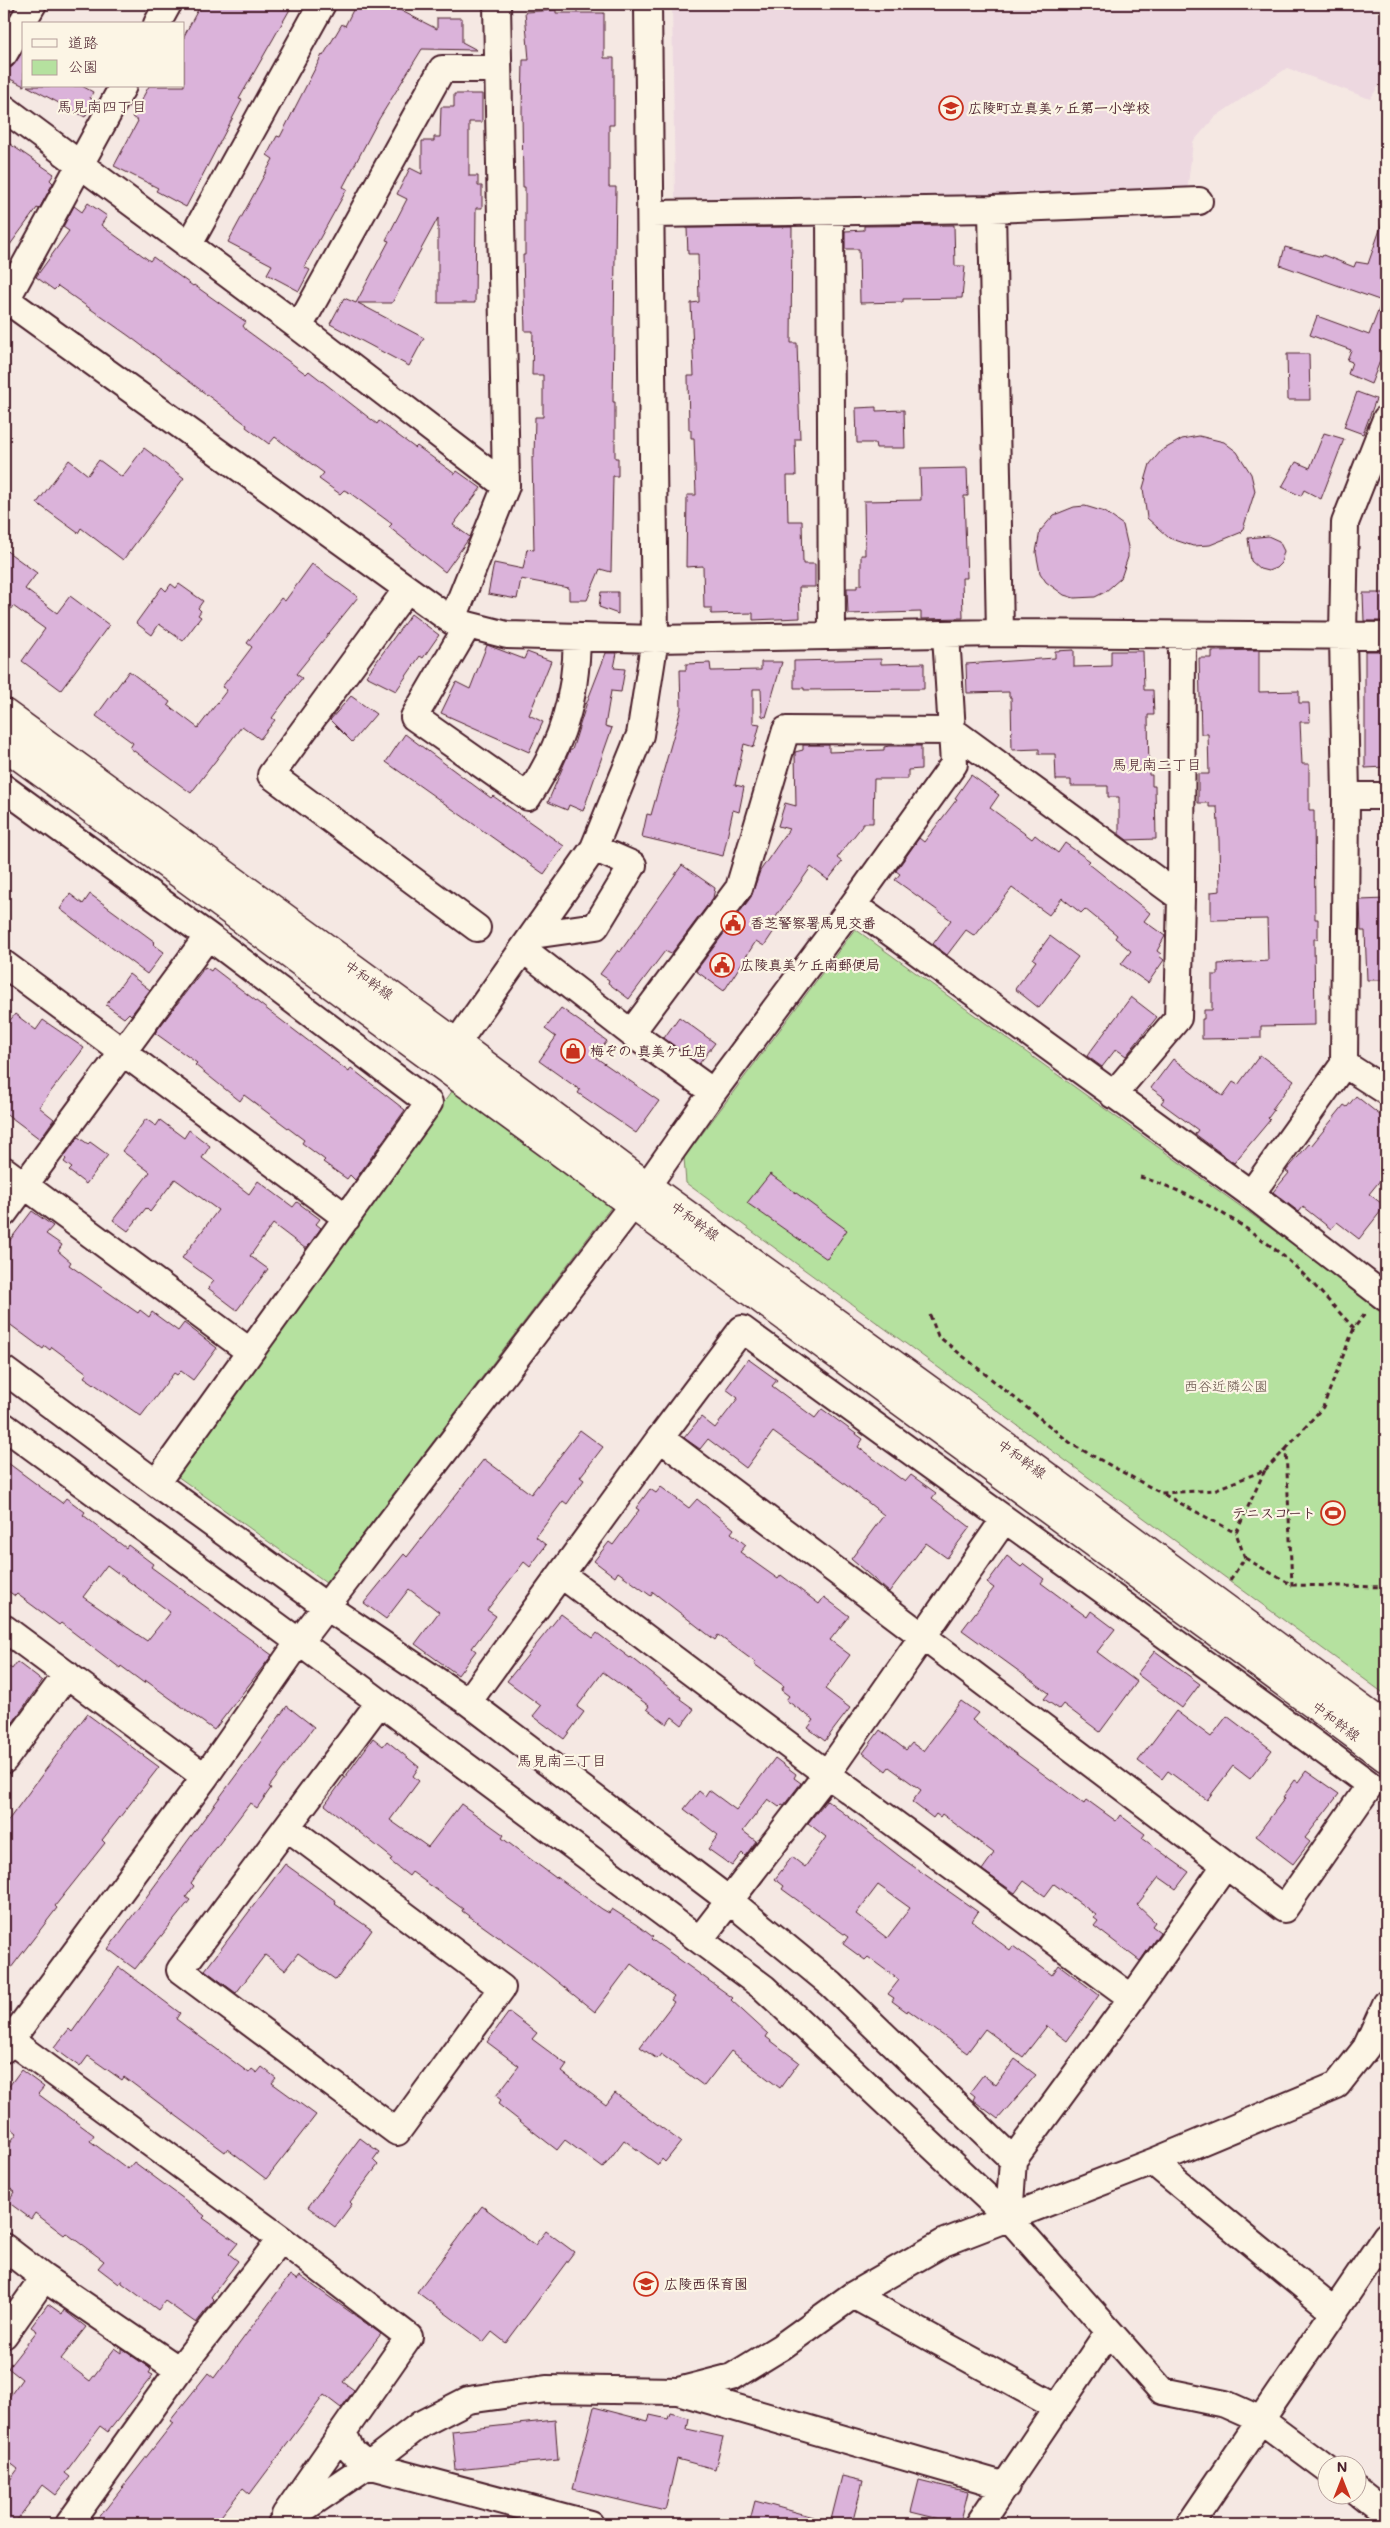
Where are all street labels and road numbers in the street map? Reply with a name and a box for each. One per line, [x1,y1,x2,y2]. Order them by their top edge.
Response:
street label: 中和幹線 [341,955,398,1004]
street label: 中和幹線 [667,1196,724,1245]
street label: 中和幹線 [994,1434,1051,1483]
street label: 中和幹線 [1308,1696,1364,1745]

